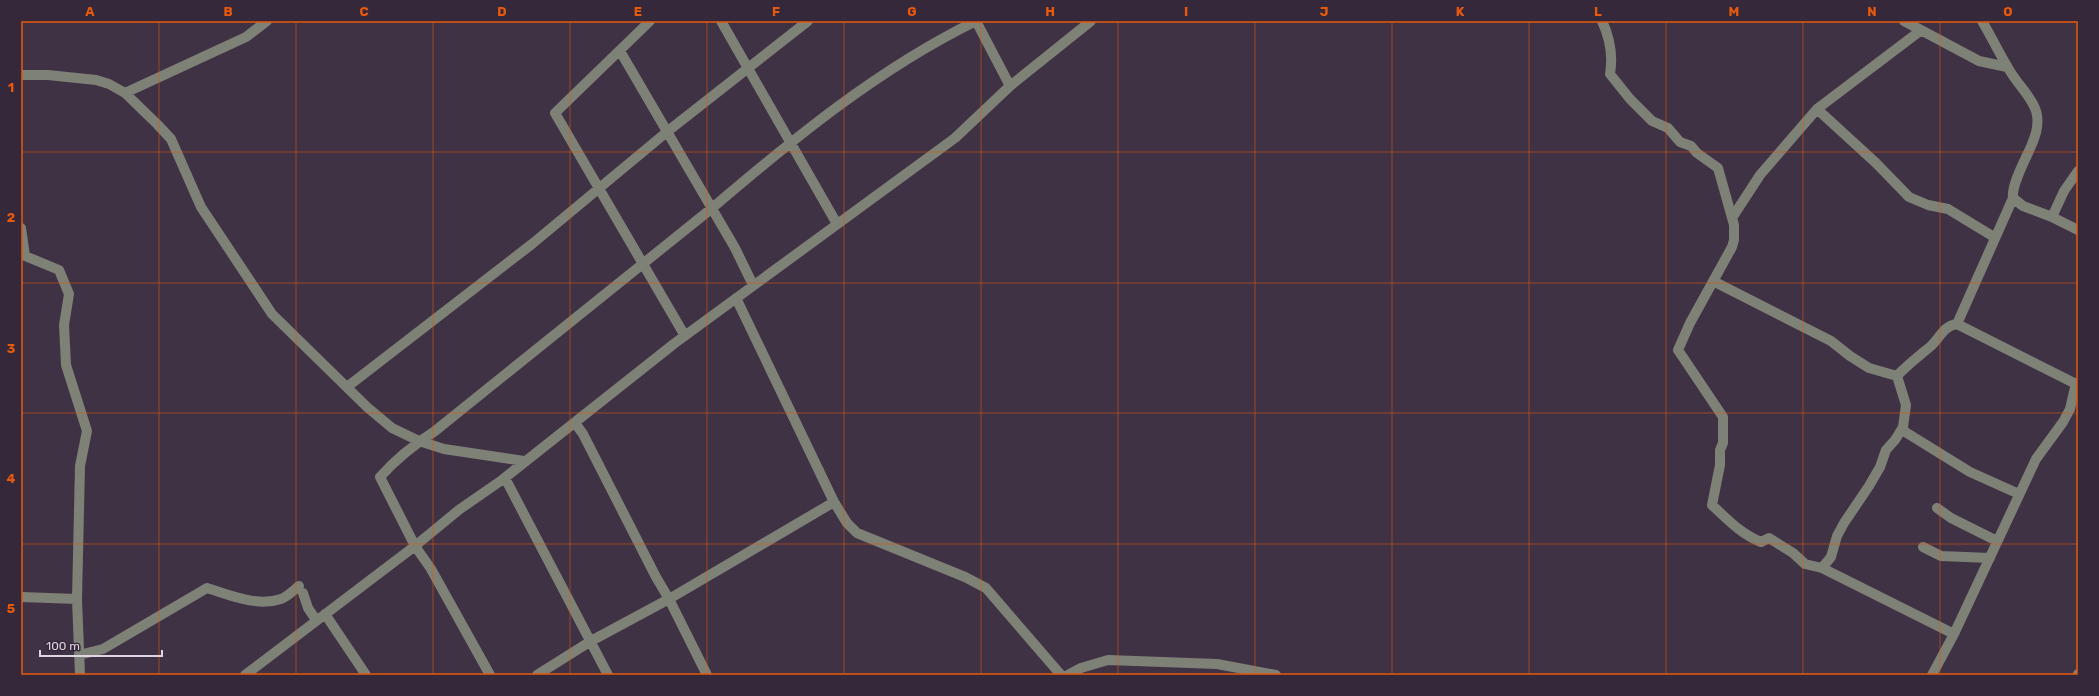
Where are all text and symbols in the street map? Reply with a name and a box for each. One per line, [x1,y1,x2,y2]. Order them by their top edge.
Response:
text: A [85,4,95,19]
text: B [223,4,233,19]
text: C [359,4,369,19]
text: D [497,4,507,19]
text: E [634,4,642,19]
text: F [772,4,780,19]
text: G [907,4,917,19]
text: H [1045,4,1055,19]
text: I [1184,4,1188,19]
text: J [1320,4,1328,19]
text: K [1456,4,1465,19]
text: L [1594,4,1602,19]
text: M [1729,4,1739,19]
text: N [1867,4,1877,19]
text: O [2003,4,2013,19]
text: 1 [8,80,14,95]
text: 2 [7,210,15,225]
text: 3 [7,341,16,356]
text: 4 [7,471,16,486]
text: 5 [7,601,15,616]
scale bar [40,632,162,658]
text: 100 m [46,639,80,653]

